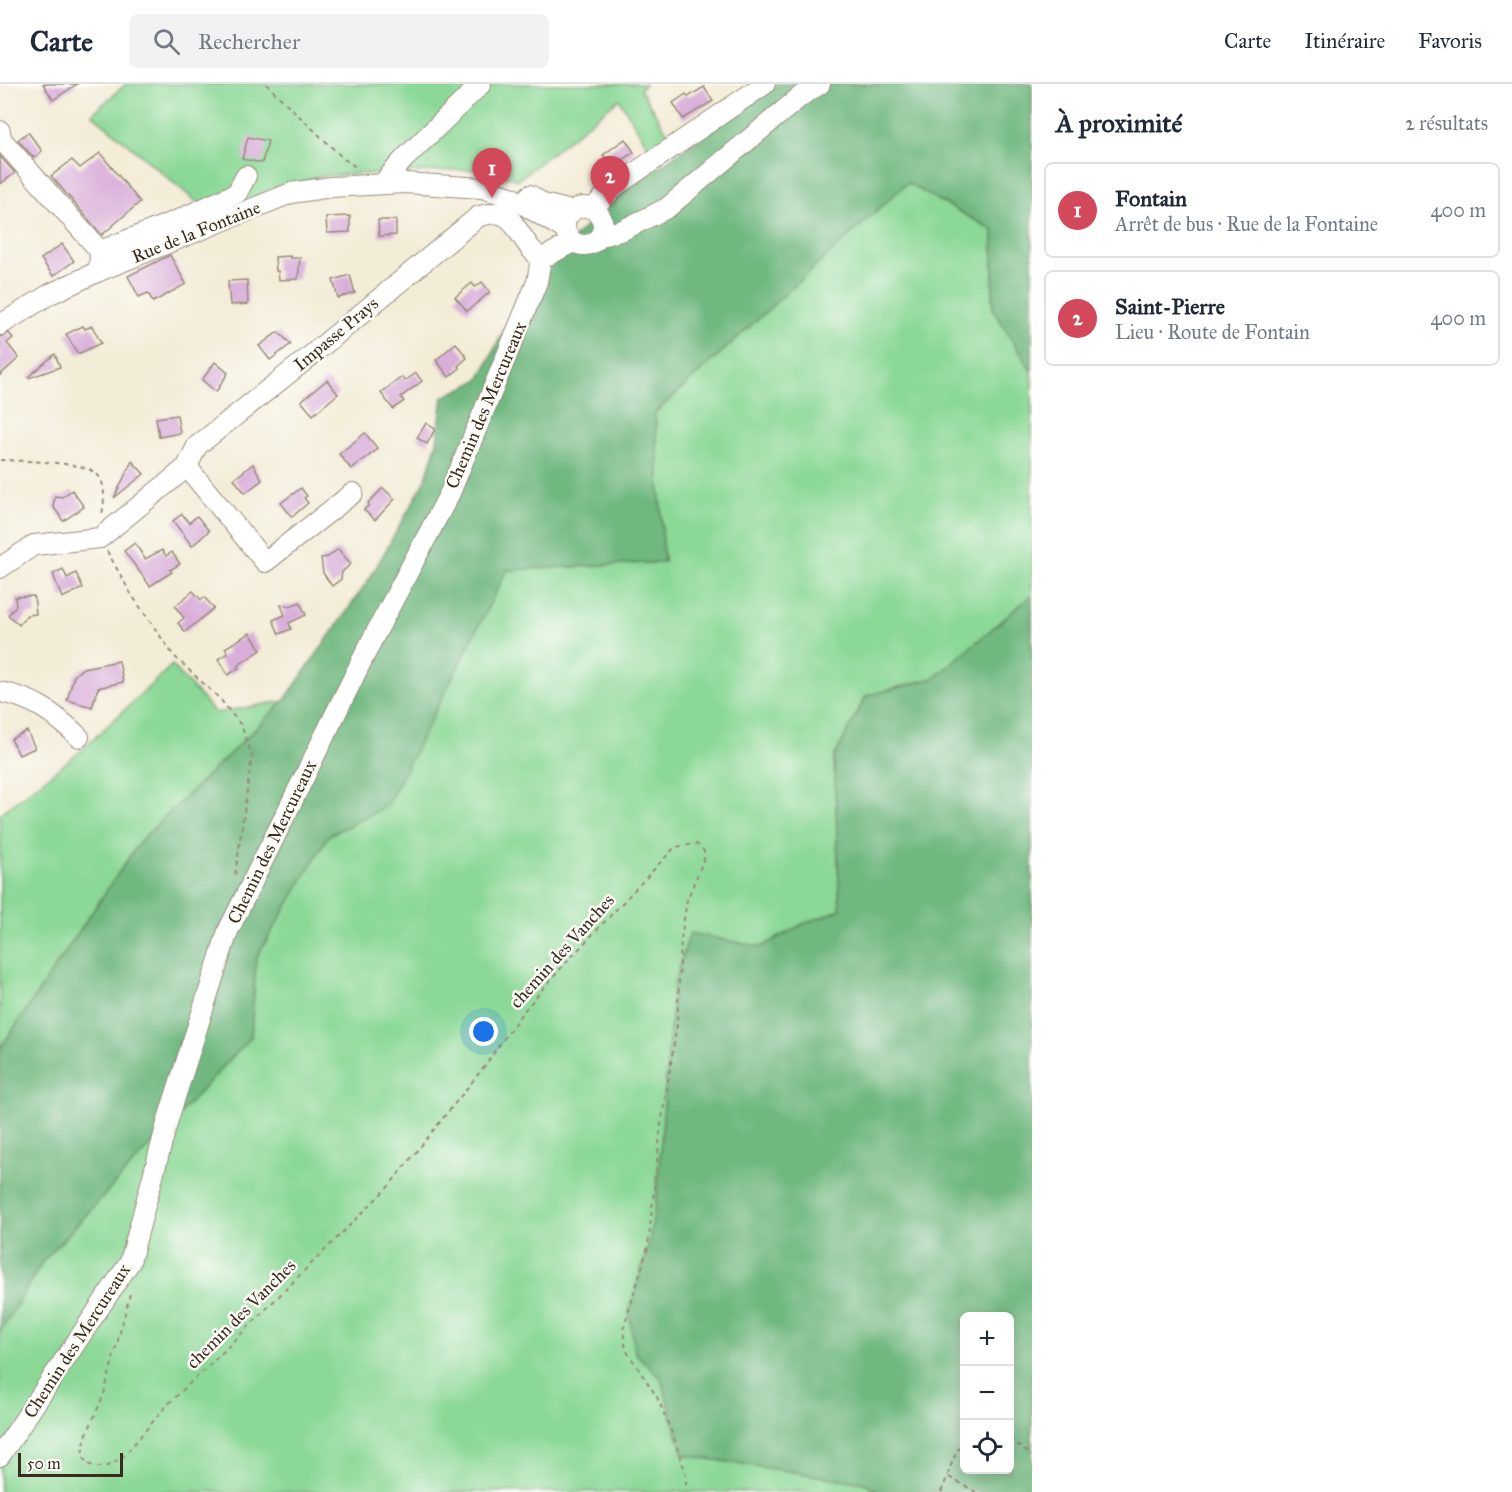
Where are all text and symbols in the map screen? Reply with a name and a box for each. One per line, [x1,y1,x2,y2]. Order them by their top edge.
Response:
search box [129,14,549,68]
text: Carte [30,24,93,59]
icon: search [150,25,183,58]
text: Rechercher [198,28,300,55]
text: Carte [1224,28,1271,54]
text: Itinéraire [1304,28,1385,54]
text: Favoris [1418,28,1482,54]
text: À proximité [1056,107,1182,139]
text: 2 résultats [1405,111,1488,135]
pin: 1 [472,148,512,198]
pin: 2 [590,156,630,206]
text: Fontain [1115,185,1187,212]
street label: Rue de la Fontaine [129,196,263,268]
text: 1 [1074,198,1081,222]
text: 400 m [1430,198,1486,222]
text: Arrêt de bus · Rue de la Fontaine [1115,212,1378,236]
street label: Impasse Prays [289,292,383,376]
text: Saint-Pierre [1115,293,1225,320]
text: 2 [1073,306,1082,330]
text: 400 m [1430,306,1486,330]
street label: Chemin des Mercureaux [441,318,531,492]
text: Lieu · Route de Fontain [1115,320,1310,344]
street label: Chemin des Mercureaux [223,757,321,927]
street label: chemin des Vanches [505,889,619,1013]
your location [469,1017,498,1046]
street label: chemin des Vanches [182,1255,300,1373]
street label: Chemin des Mercureaux [19,1260,135,1422]
map controls [960,1312,1014,1474]
button: + [960,1312,1014,1366]
button: − [960,1366,1014,1420]
button: locate [960,1420,1014,1474]
scale bar [18,1450,123,1478]
text: 50 m [27,1454,61,1473]

